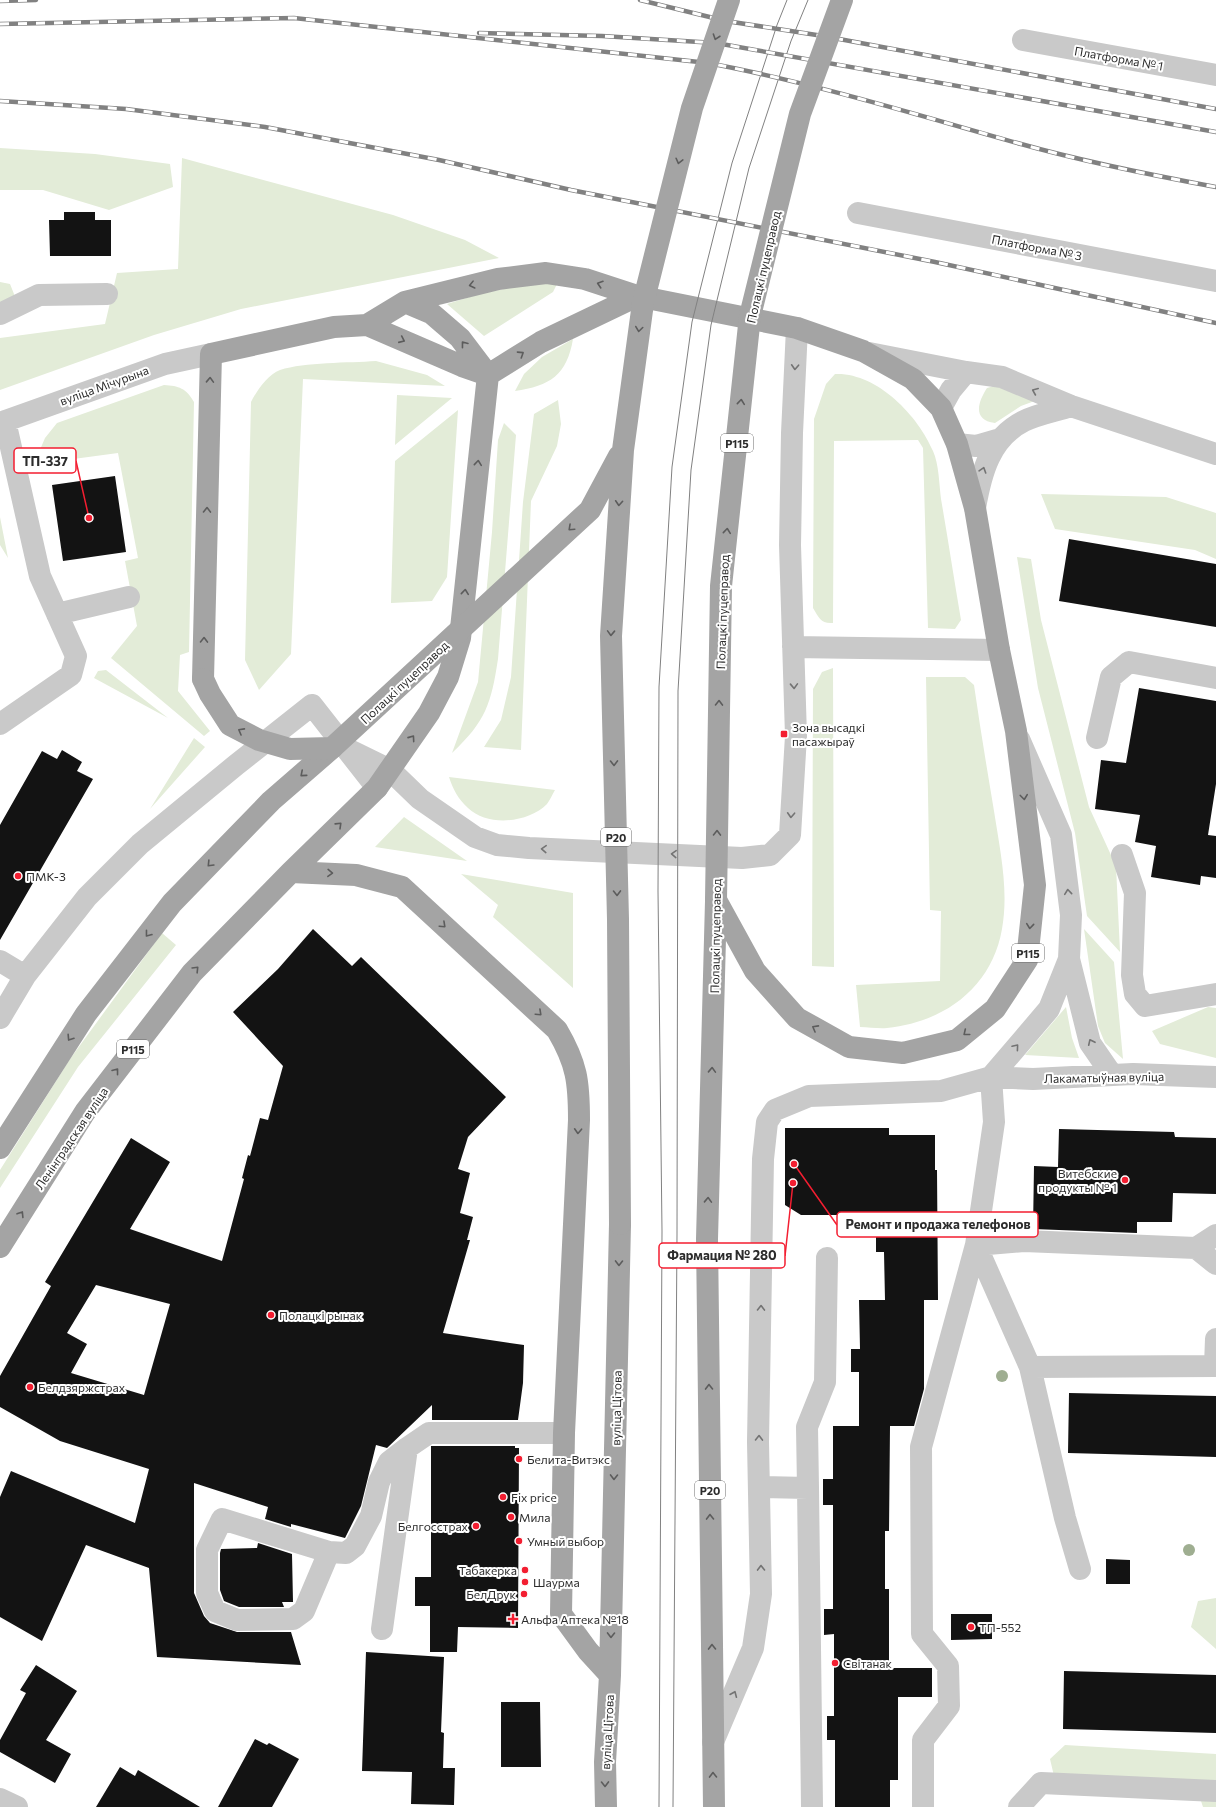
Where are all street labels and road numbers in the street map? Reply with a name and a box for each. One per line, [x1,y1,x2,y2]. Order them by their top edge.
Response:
street label: Платформа № 1 [1073,43,1165,73]
street label: Полацкі пуцеправод [743,209,783,325]
street label: Платформа № 3 [991,231,1083,263]
street label: вуліца Мічурына [58,362,150,408]
road number: Р115 [721,434,753,452]
street label: Полацкі пуцеправод [713,554,731,670]
street label: Полацкі пуцеправод [357,638,451,726]
road number: Р20 [601,828,631,846]
street label: Полацкі пуцеправод [707,878,723,994]
road number: Р115 [1012,944,1044,962]
road number: Р115 [117,1040,149,1058]
street label: Лакаматыўная вуліца [1044,1069,1164,1085]
street label: Ленінградская вуліца [32,1084,110,1192]
street label: вуліца Цітова [608,1370,624,1446]
road number: Р20 [695,1481,725,1499]
street label: вуліца Цітова [598,1694,616,1770]

